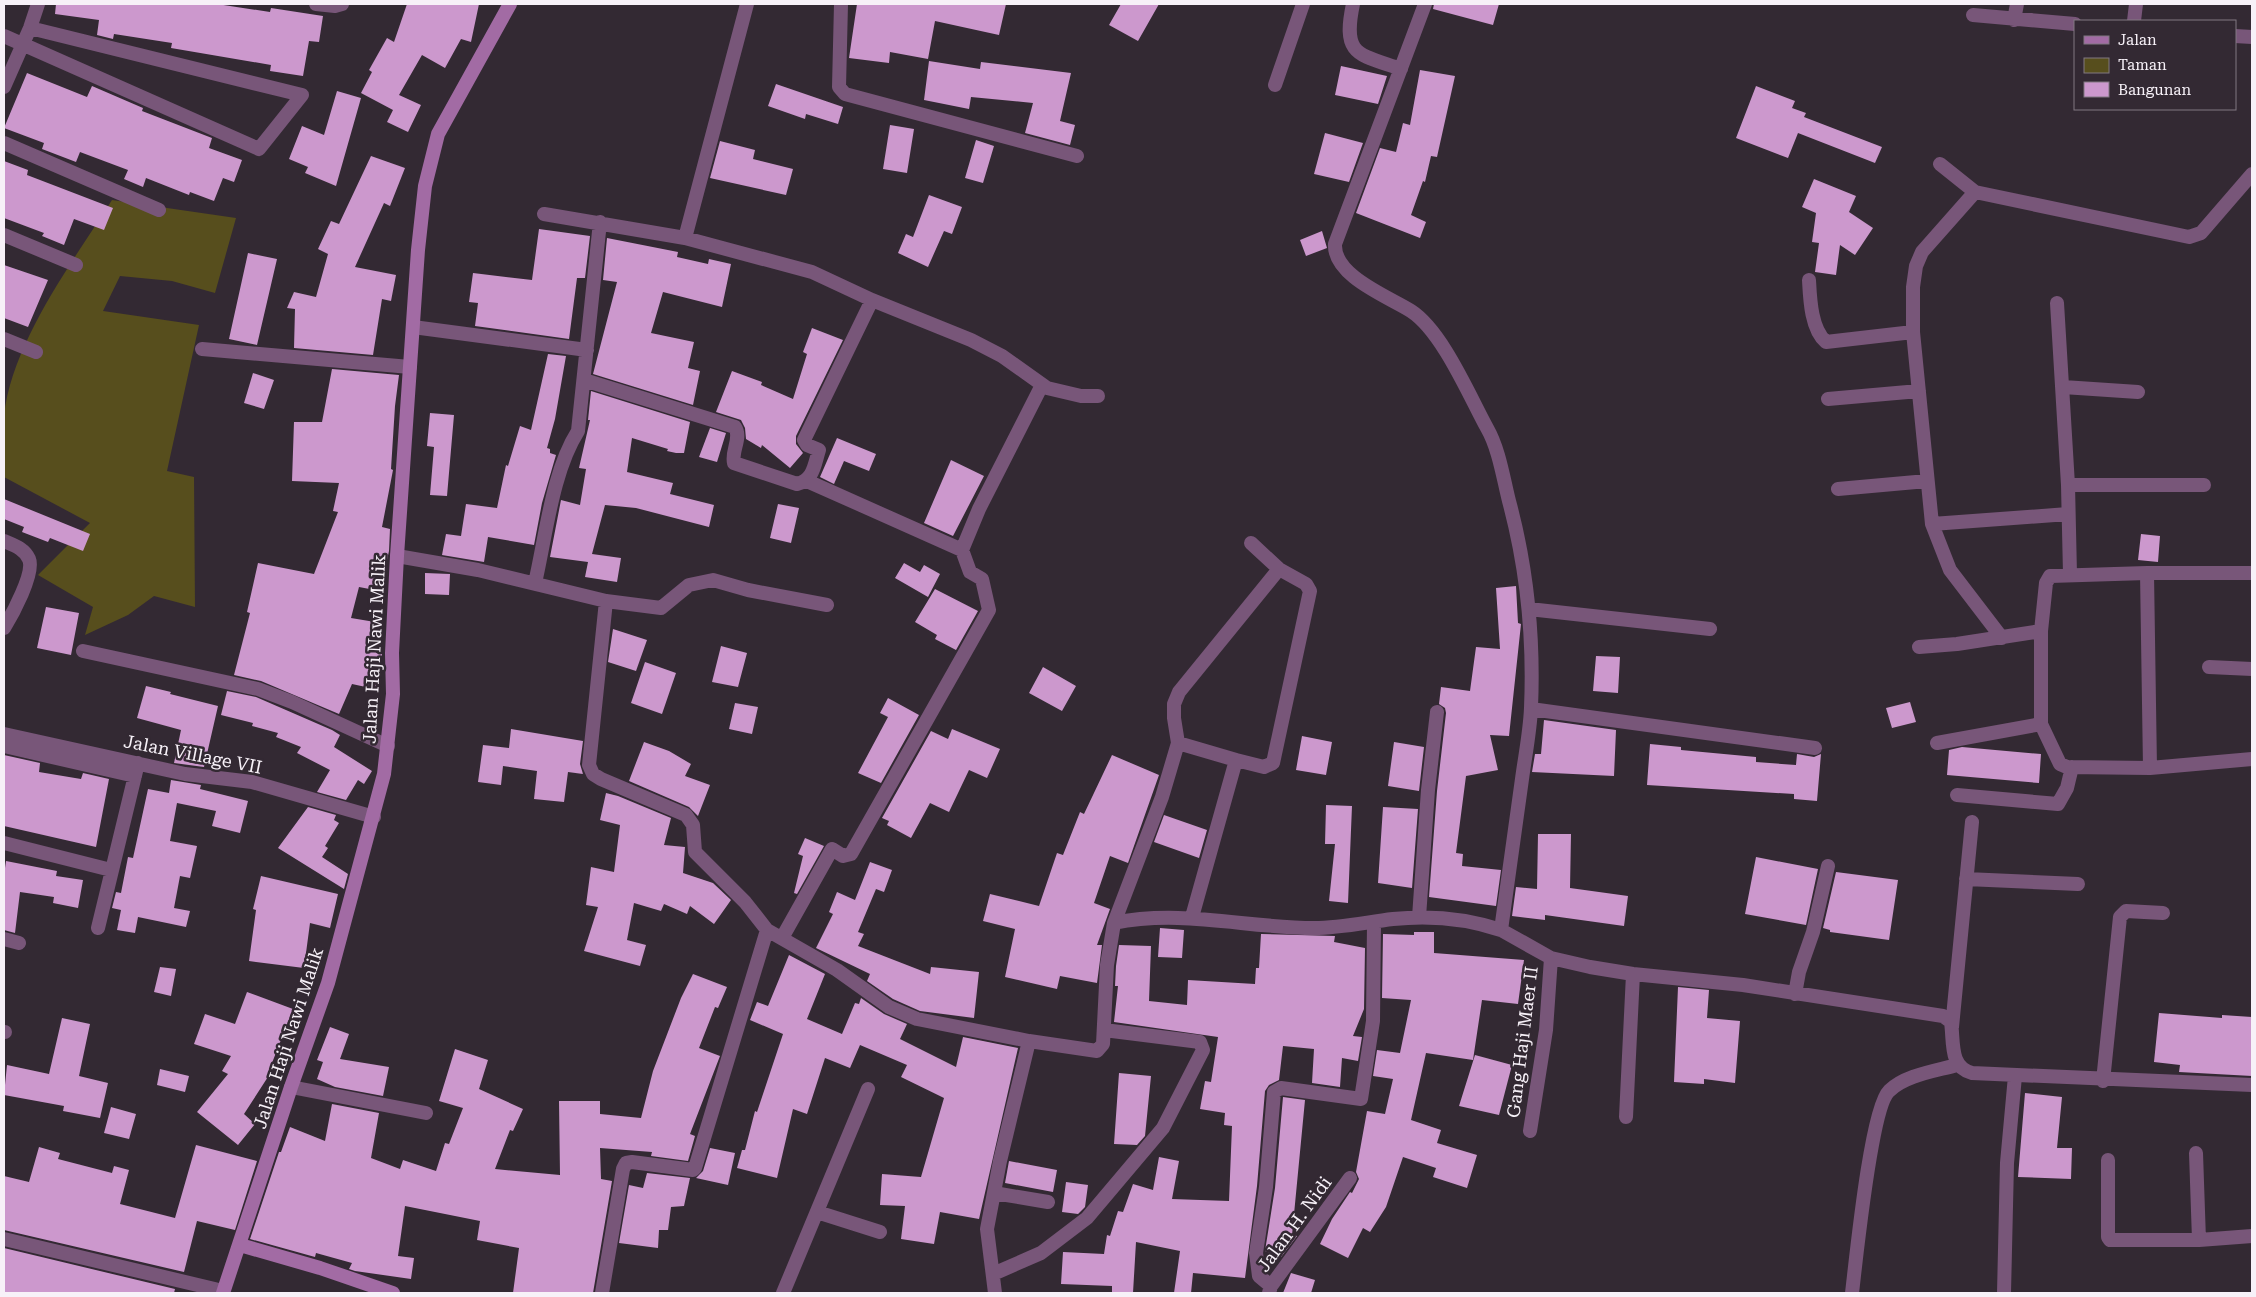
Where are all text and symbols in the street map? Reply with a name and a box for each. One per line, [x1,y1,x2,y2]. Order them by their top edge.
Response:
legend [2074,20,2236,110]
text: Jalan [2118,31,2157,49]
text: Taman [2118,56,2167,74]
text: Bangunan [2118,81,2191,99]
street label: Jalan Haji Nawi Malik [359,554,389,744]
street label: Jalan Village VII [122,730,264,778]
street label: Jalan Haji Nawi Malik [249,945,327,1131]
street label: Gang Haji Maer II [1502,965,1542,1119]
street label: Jalan H. Nidi [1252,1172,1336,1276]

